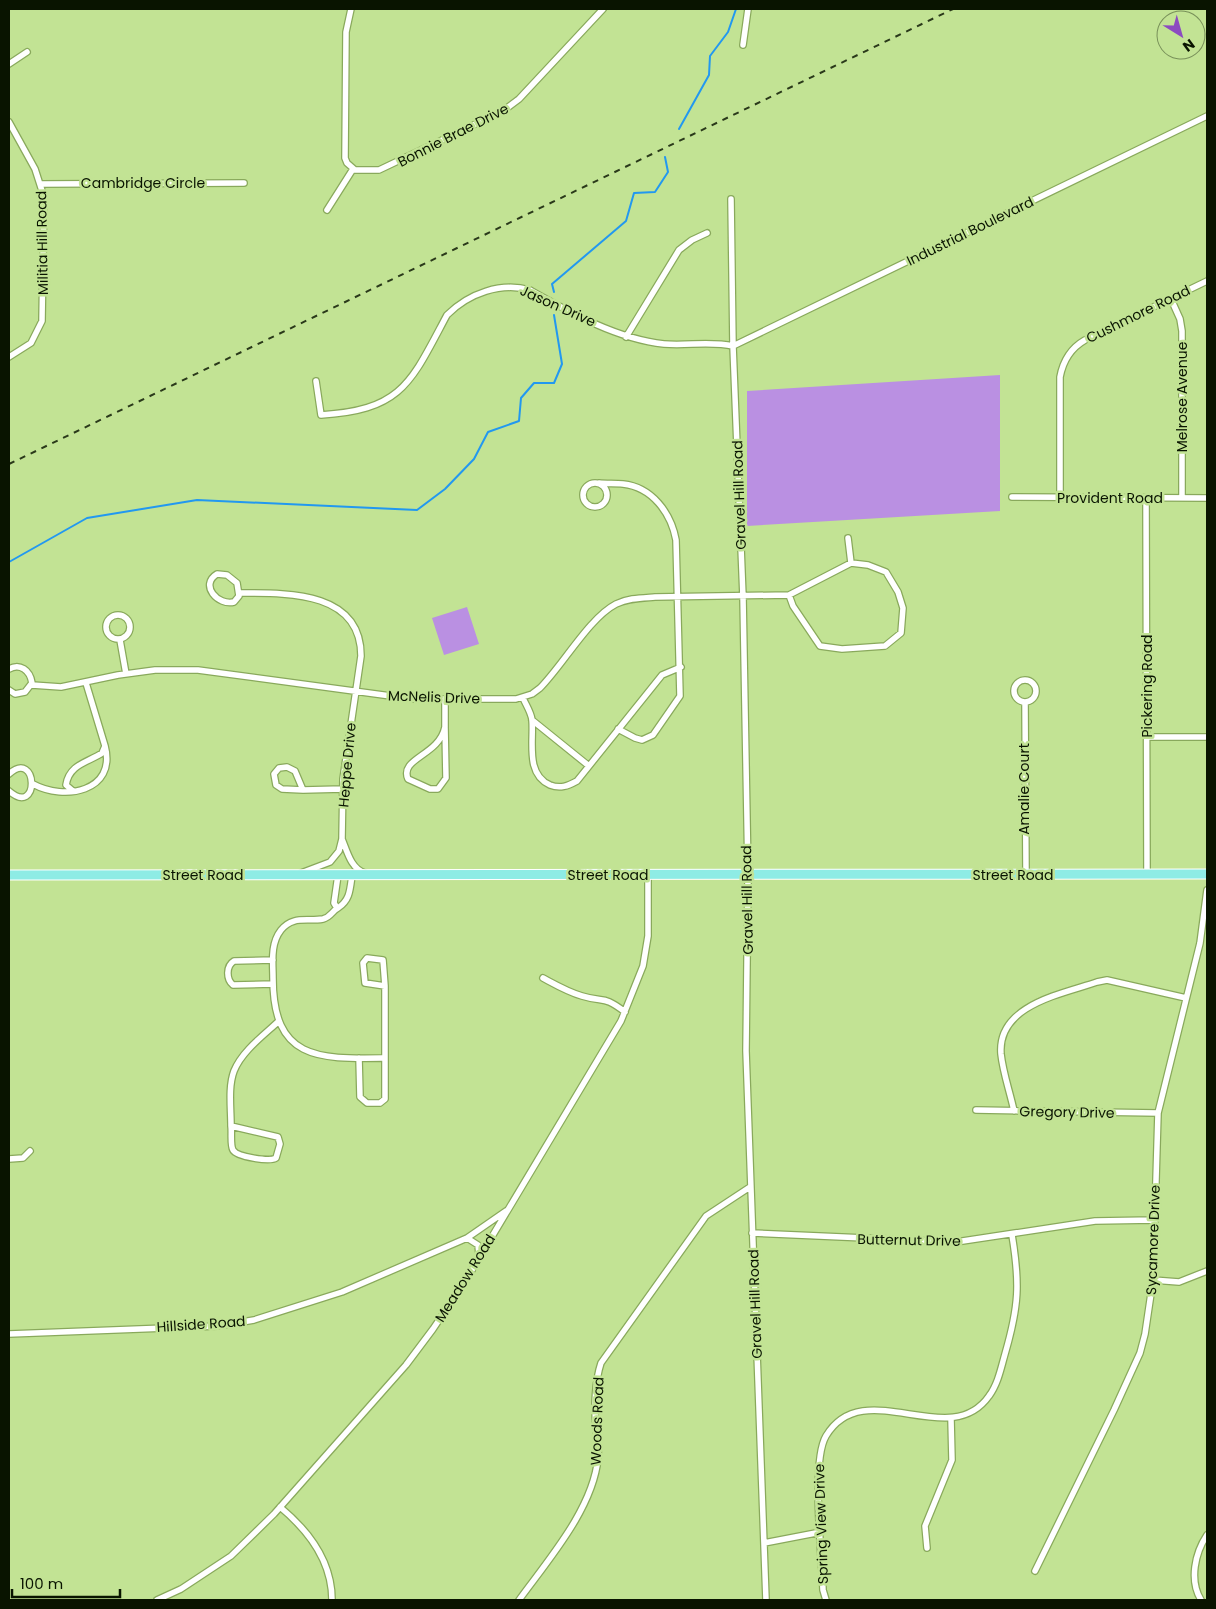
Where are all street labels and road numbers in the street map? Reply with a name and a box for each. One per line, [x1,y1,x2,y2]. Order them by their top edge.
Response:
street label: Bonnie Brae Drive [394,98,512,172]
street label: Cambridge Circle [81,173,205,193]
street label: Militia Hill Road [31,191,53,295]
street label: Industrial Boulevard [903,192,1037,270]
street label: Jason Drive [517,280,599,332]
street label: Cushmore Road [1083,280,1193,348]
street label: Melrose Avenue [1172,341,1192,452]
street label: Gravel Hill Road [727,440,751,550]
street label: Provident Road [1057,488,1163,508]
street label: Pickering Road [1137,634,1157,738]
street label: McNelis Drive [388,685,481,709]
street label: Heppe Drive [333,722,361,808]
street label: Amalie Court [1014,743,1034,835]
street label: Gravel Hill Road [736,845,758,955]
street label: Street Road [162,865,244,885]
street label: Street Road [567,865,649,885]
street label: Street Road [972,865,1054,885]
street label: Gregory Drive [1019,1101,1115,1123]
street label: Sycamore Drive [1141,1184,1165,1295]
street label: Butternut Drive [857,1229,961,1251]
street label: Meadow Road [430,1230,500,1326]
street label: Gravel Hill Road [743,1249,767,1359]
street label: Hillside Road [156,1311,246,1337]
street label: Woods Road [585,1376,609,1466]
street label: Spring View Drive [809,1463,833,1585]

